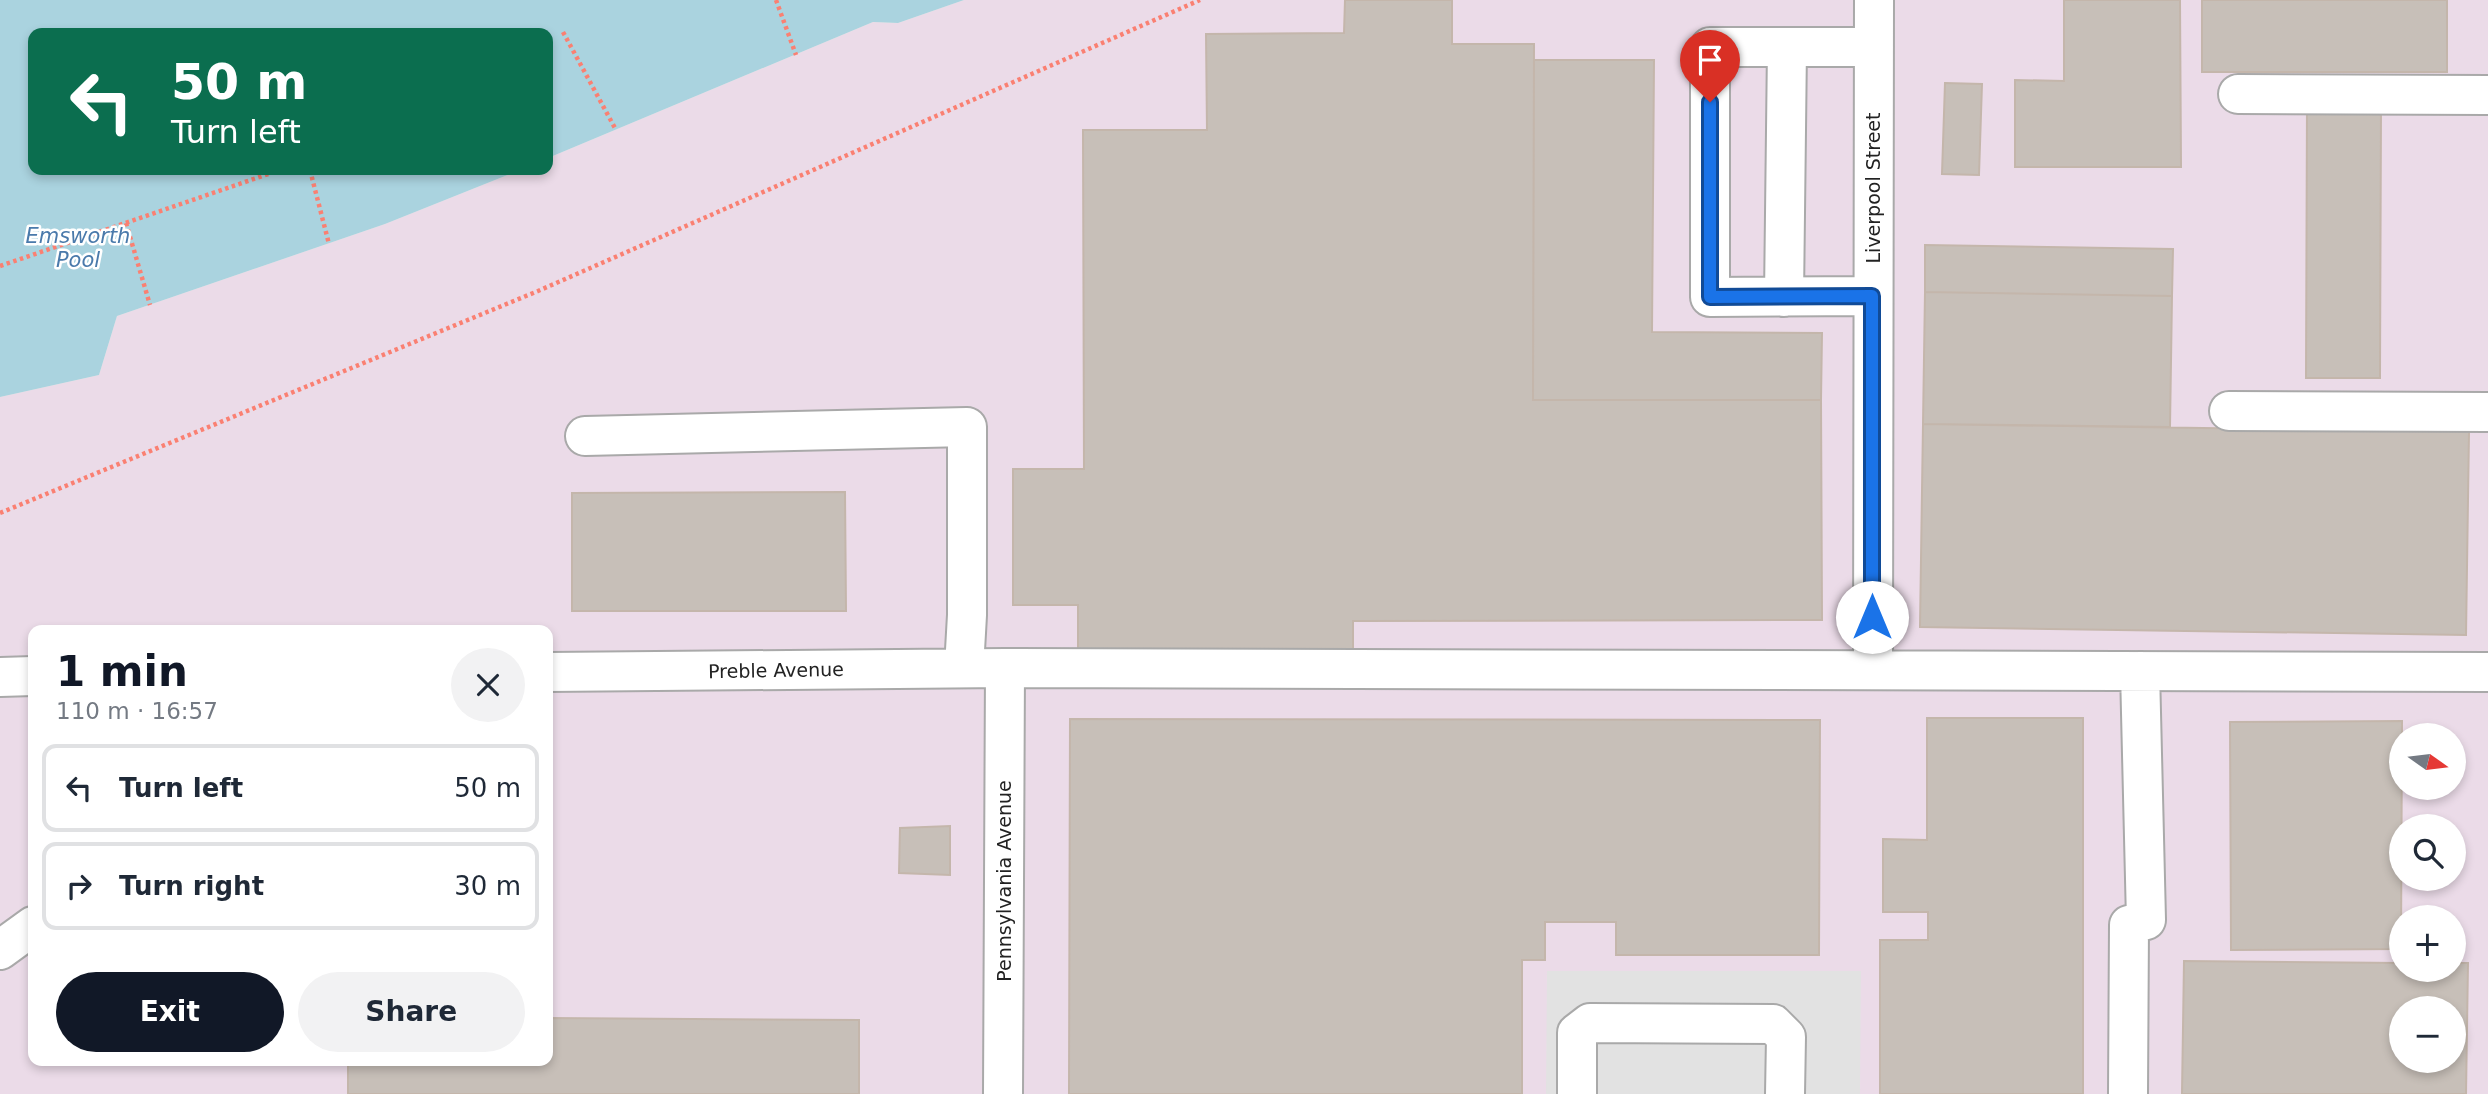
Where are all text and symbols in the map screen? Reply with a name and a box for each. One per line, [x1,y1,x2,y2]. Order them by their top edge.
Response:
pin [1680,30,1740,102]
icon: arrive [1691,41,1729,79]
text: 50 m [171,54,307,111]
icon: left [56,56,147,147]
text: Turn left [171,113,301,151]
street label: Liverpool Street [1862,113,1884,263]
water label: Emsworth Pool [26,224,130,272]
position arrow [1835,580,1909,654]
text: 1 min [56,647,188,696]
button: close [451,648,525,722]
street label: Preble Avenue [708,658,844,682]
text: 110 m · 16:57 [56,698,218,724]
north arrow [2389,723,2466,800]
map controls [2389,723,2466,1073]
icon: left [60,769,98,807]
text: Turn left [119,773,243,803]
text: 50 m [454,773,521,803]
street label: Pennsylvania Avenue [993,780,1015,982]
button: search [2389,814,2466,891]
icon: right [60,867,98,905]
text: Turn right [119,871,264,901]
text: 30 m [454,871,521,901]
button: + [2389,905,2466,982]
button: Exit [56,972,284,1052]
button: Share [298,972,525,1052]
button: − [2389,996,2466,1073]

